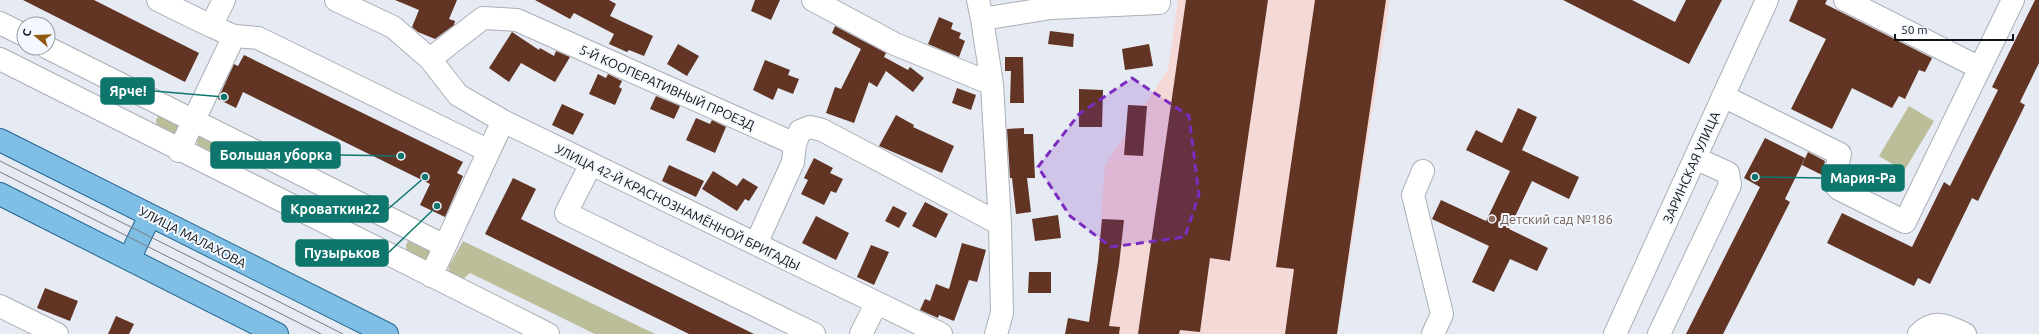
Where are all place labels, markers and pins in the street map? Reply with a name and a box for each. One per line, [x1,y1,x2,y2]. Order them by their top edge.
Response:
callout: Ярче! [101,78,154,104]
callout: Большая уборка [211,142,340,168]
callout: Мария-Ра [1822,165,1904,191]
callout: Кроваткин22 [282,196,388,222]
place label: Детский сад №186 [1500,212,1613,226]
marker: Детский сад №186 [1487,214,1497,224]
callout: Пузырьков [296,240,388,266]

